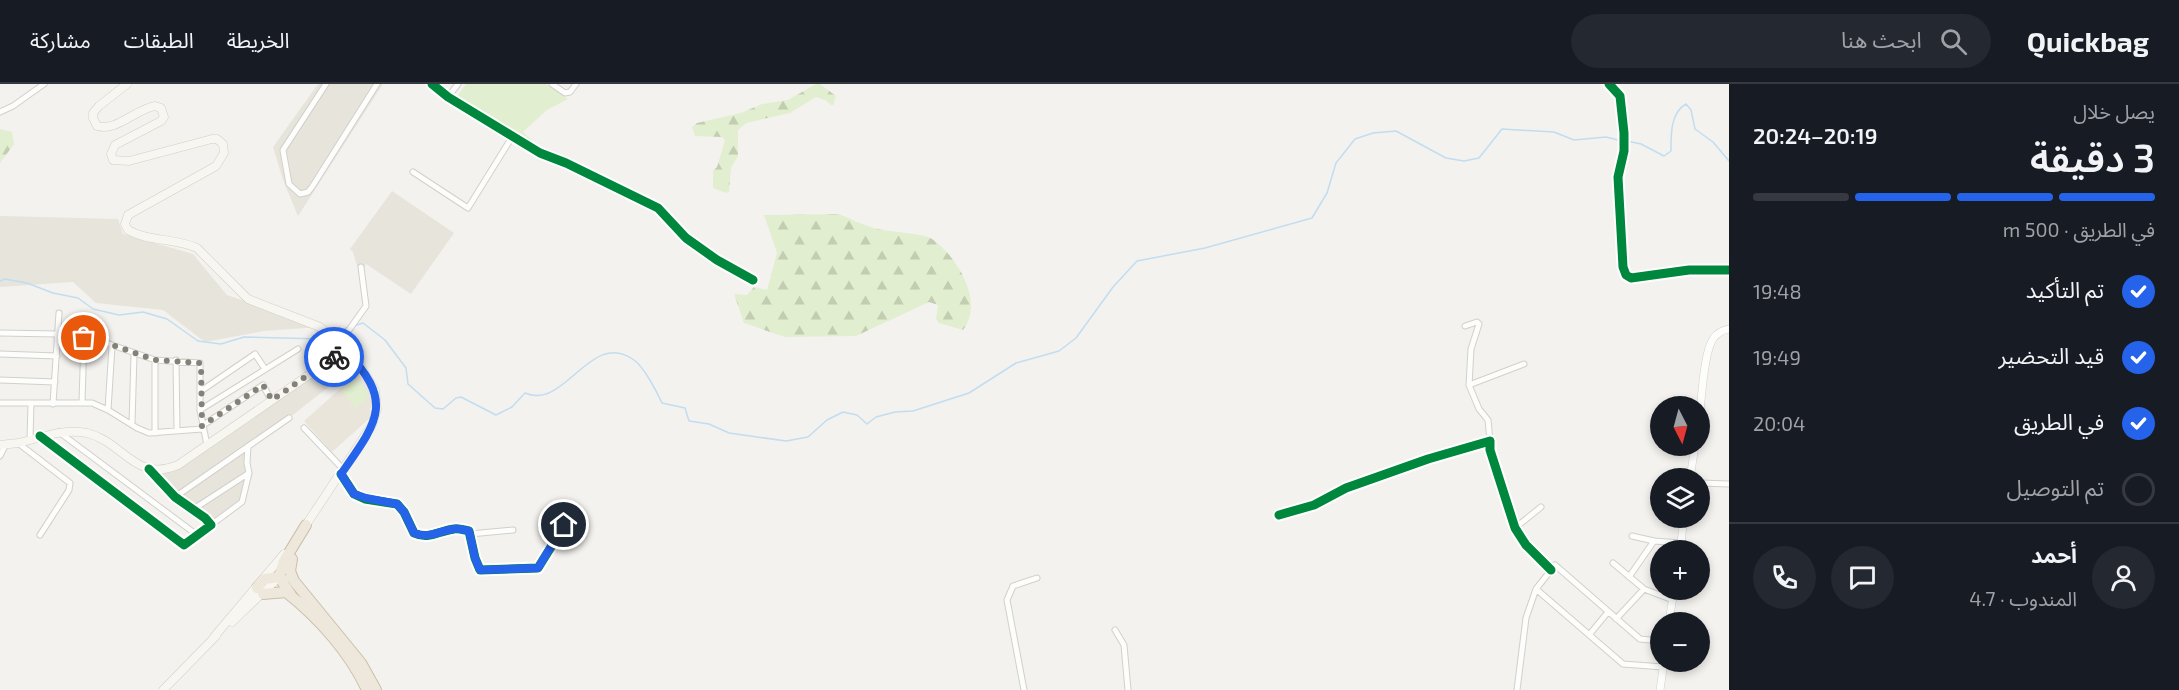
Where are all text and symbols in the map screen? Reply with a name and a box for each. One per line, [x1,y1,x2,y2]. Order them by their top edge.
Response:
search box [1571,14,1991,68]
text: Quickbag [2027,24,2149,58]
icon: search [1937,25,1970,58]
text: ابحث هنا [1841,26,1922,52]
text: مشاركة [30,27,91,52]
text: الطبقات [124,27,194,52]
text: الخريطة [227,27,290,52]
text: يصل خلال [2073,99,2155,123]
text: 20:19–20:24 [1753,122,1877,148]
text: 3 دقيقة [2030,133,2155,180]
text: في الطريق · 500 m [2003,217,2155,241]
icon: check [2122,275,2155,308]
text: تم التأكيد [2026,276,2104,302]
text: 19:48 [1753,279,1802,303]
pin [58,312,109,363]
icon: bag [67,321,100,354]
courier [304,327,364,387]
icon: bike [318,341,351,374]
icon: check [2122,341,2155,374]
text: قيد التحضير [1998,342,2104,368]
text: 19:49 [1753,345,1801,369]
north arrow [1650,396,1710,456]
map controls [1650,396,1710,672]
icon: check [2122,407,2155,440]
text: في الطريق [2014,408,2104,434]
text: 20:04 [1753,411,1805,435]
button: layers [1650,468,1710,528]
text: تم التوصيل [2006,474,2104,500]
pin [538,499,589,550]
icon: home [547,508,580,541]
button: + [1650,540,1710,600]
text: أحمد [2031,541,2077,567]
button: phone [1753,546,1816,609]
button: chat [1831,546,1894,609]
button: person [2092,546,2155,609]
text: المندوب · 4.7 [1969,586,2077,610]
button: − [1650,612,1710,672]

